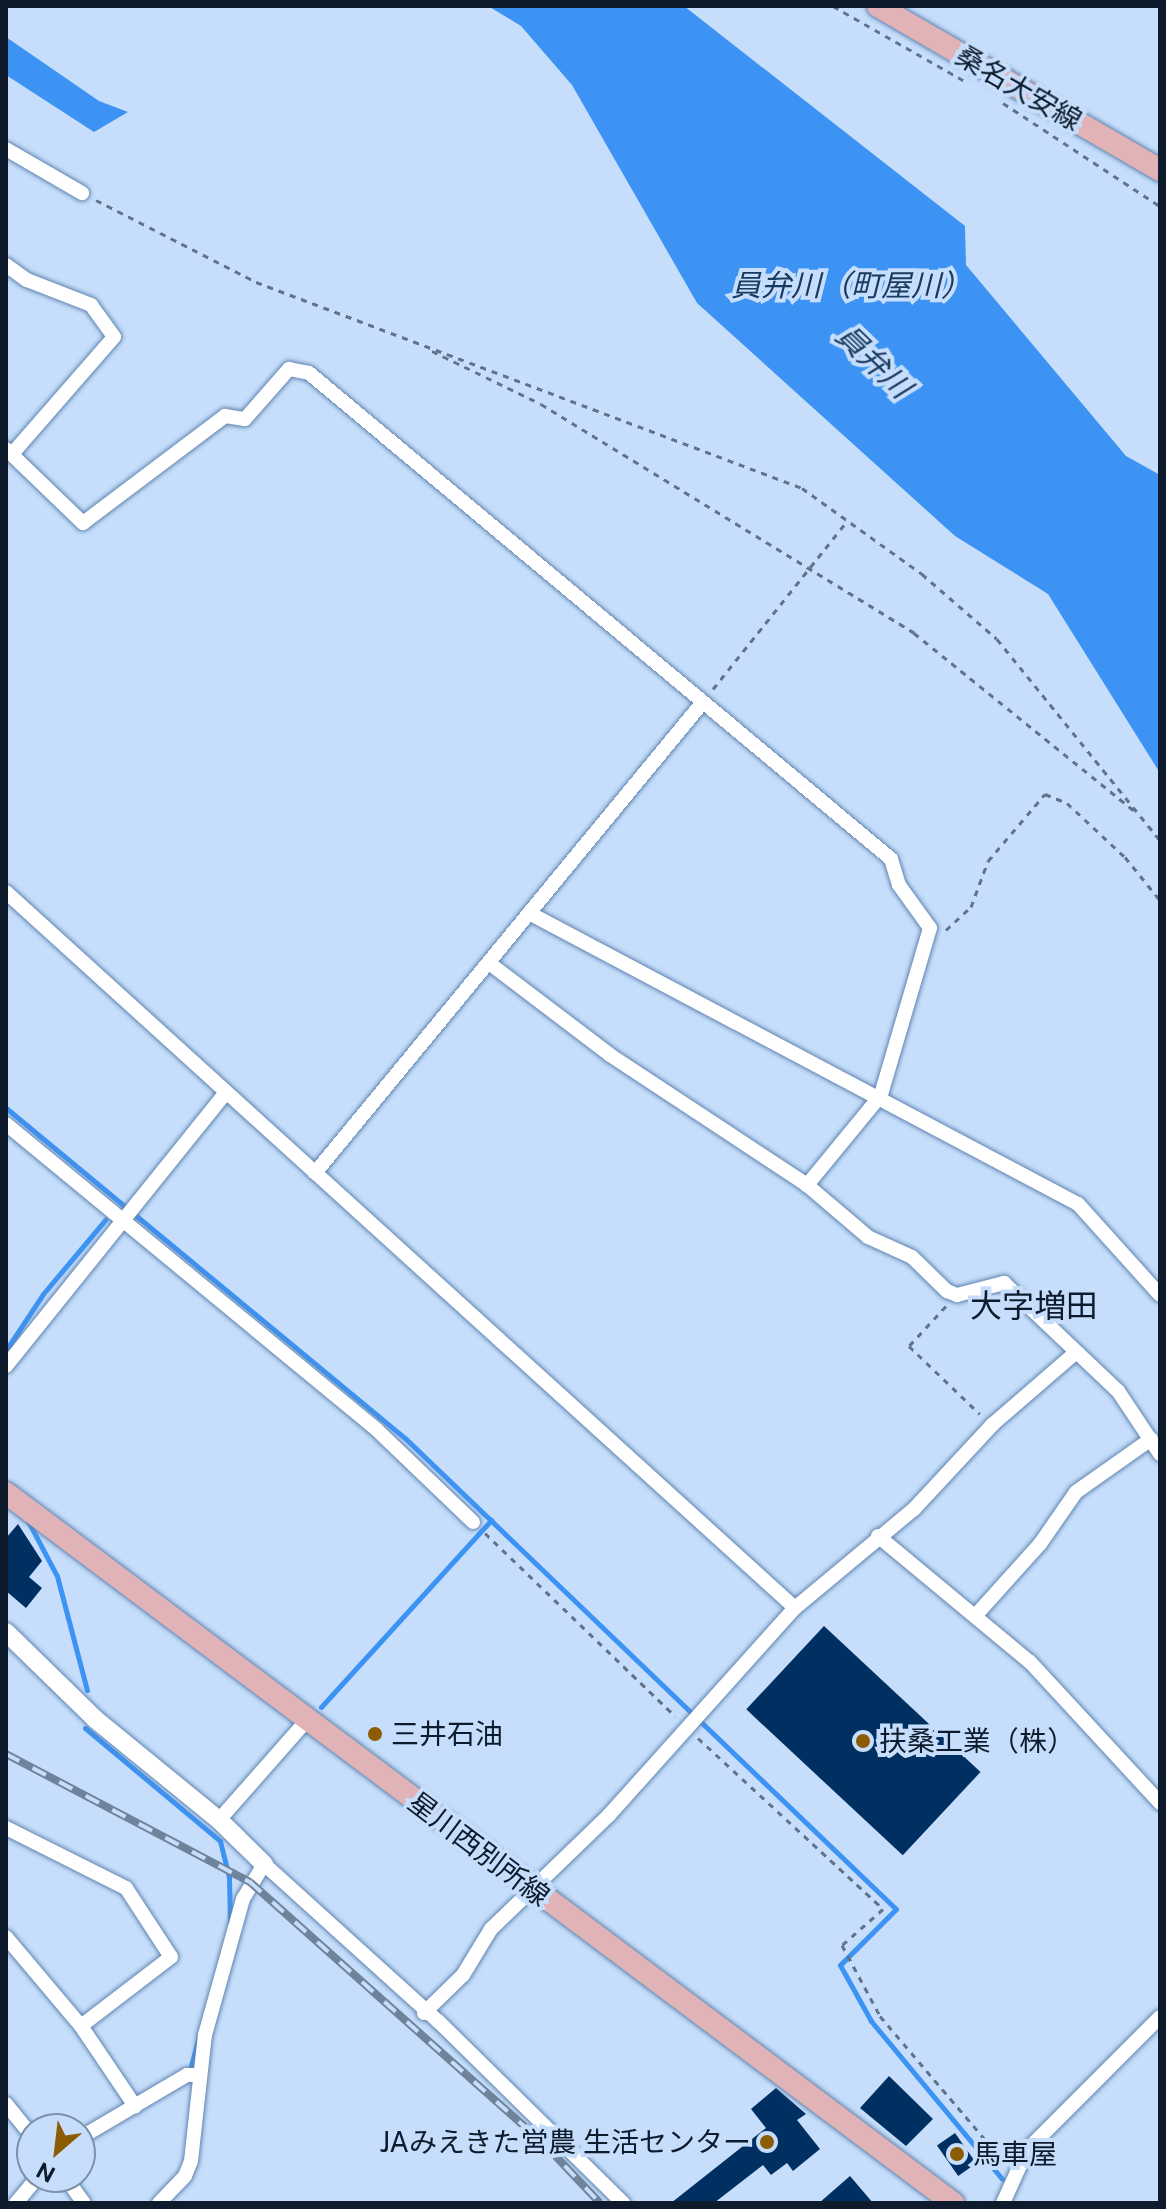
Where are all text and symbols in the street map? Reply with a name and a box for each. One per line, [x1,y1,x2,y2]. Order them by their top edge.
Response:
street label: 桑名大安線 [950,38,1088,138]
water label: 員弁川（町屋川） [731,267,971,303]
water label: 員弁川 [829,317,919,405]
district label: 大字増田 [970,1287,1098,1325]
place label: 三井石油 [391,1717,503,1751]
place label: 扶桑工業（株） [879,1724,1075,1758]
marker: 三井石油 [366,1725,384,1743]
marker: 扶桑工業（株） [854,1732,872,1750]
street label: 星川西別所線 [402,1785,556,1913]
north arrow [16,2113,96,2193]
place label: JAみえきた営農 生活センター [378,2125,751,2159]
marker: JAみえきた営農 生活センター [758,2133,776,2151]
place label: 馬車屋 [973,2137,1057,2171]
marker: 馬車屋 [948,2145,966,2163]
text: N [32,2157,59,2188]

